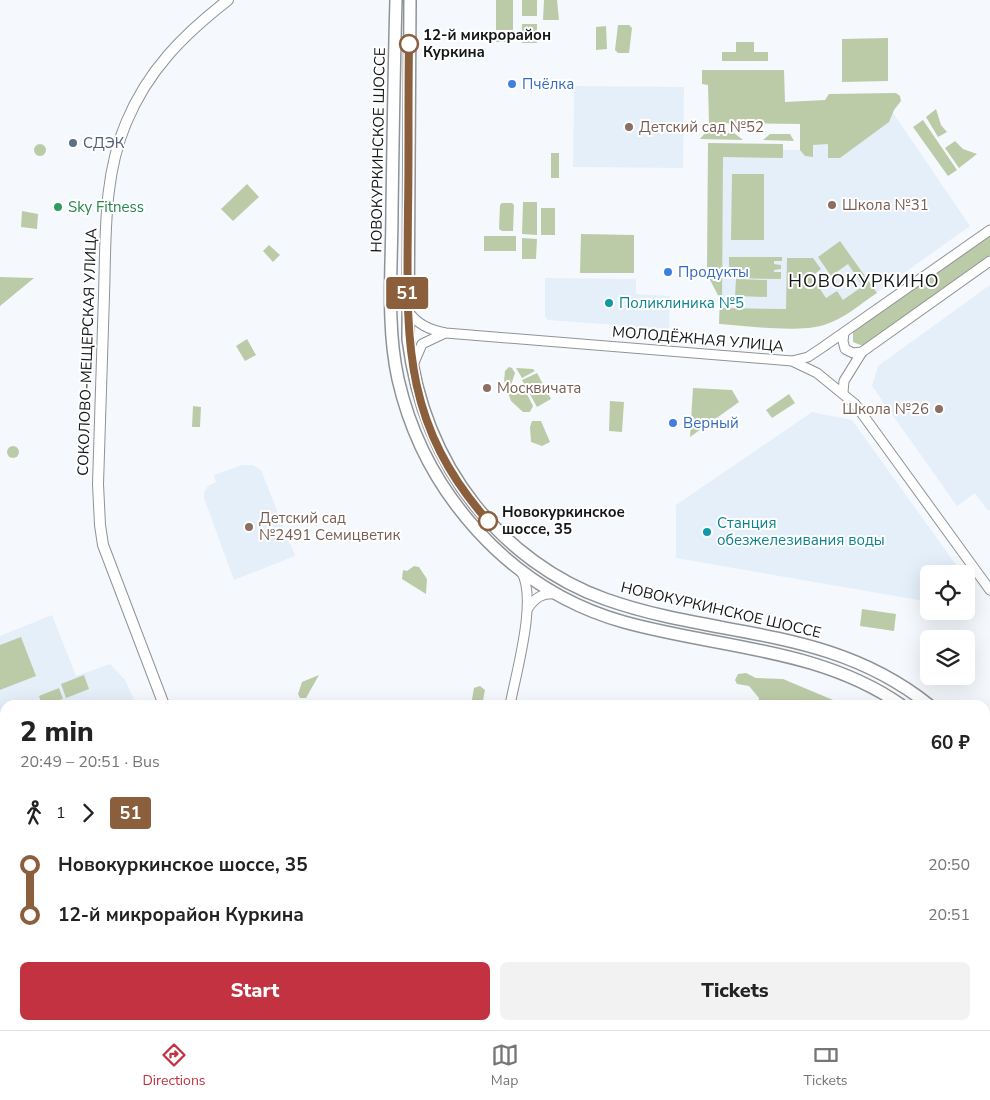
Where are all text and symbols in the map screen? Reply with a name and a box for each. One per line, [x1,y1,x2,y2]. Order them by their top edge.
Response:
place label: 12-й микрорайон Куркина [423,25,551,62]
marker: 12-й микрорайон Куркина [399,34,419,54]
street label: НОВОКУРКИНСКОЕ ШОССЕ [366,47,390,253]
place label: Пчёлка [522,74,574,94]
marker: Пчёлка [506,78,518,90]
place label: Детский сад №52 [639,117,764,137]
marker: Детский сад №52 [623,121,635,133]
place label: СДЭК [83,133,125,153]
marker: СДЭК [67,137,79,149]
place label: Школа №31 [842,195,929,215]
place label: Sky Fitness [68,197,144,217]
marker: Школа №31 [826,199,838,211]
marker: Sky Fitness [52,201,64,213]
street label: СОКОЛОВО-МЕЩЕРСКАЯ УЛИЦА [73,228,101,476]
place label: Продукты [678,262,749,282]
marker: Продукты [662,266,674,278]
district label: НОВОКУРКИНО [788,269,940,293]
line badge: 51 [384,277,430,309]
text: 51 [396,281,418,305]
place label: Поликлиника №5 [619,293,744,313]
marker: Поликлиника №5 [603,297,615,309]
street label: МОЛОДЁЖНАЯ УЛИЦА [611,322,785,356]
place label: Москвичата [497,378,581,398]
marker: Москвичата [481,382,493,394]
place label: Школа №26 [842,399,929,419]
marker: Школа №26 [933,403,945,415]
place label: Верный [683,413,739,433]
marker: Верный [667,417,679,429]
place label: Новокуркинское шоссе, 35 [502,502,625,539]
place label: Детский сад №2491 Семицветик [259,508,400,545]
marker: Новокуркинское шоссе, 35 [478,511,498,531]
place label: Станция обезжелезивания воды [717,513,885,550]
marker: Детский сад №2491 Семицветик [243,521,255,533]
marker: Станция обезжелезивания воды [701,526,713,538]
map controls [920,565,975,685]
button: locate [920,565,975,620]
street label: НОВОКУРКИНСКОЕ ШОССЕ [619,577,823,643]
button: layers [920,630,975,685]
text: 2 min [20,713,94,751]
text: 60 ₽ [931,730,970,756]
text: 20:49 – 20:51 · Bus [20,751,160,773]
icon: walk [20,799,48,827]
icon: forward [74,799,102,827]
text: 51 [120,801,141,825]
text: 1 [56,802,66,824]
text: Новокуркинское шоссе, 35 [58,852,308,878]
text: 20:50 [928,854,970,876]
text: 12-й микрорайон Куркина [58,902,304,928]
text: 20:51 [928,904,970,926]
button: Start [20,962,490,1020]
button: Tickets [500,962,970,1020]
tab: Directions [142,1041,206,1090]
tab: Map [491,1041,519,1090]
tab: Tickets [803,1041,848,1090]

